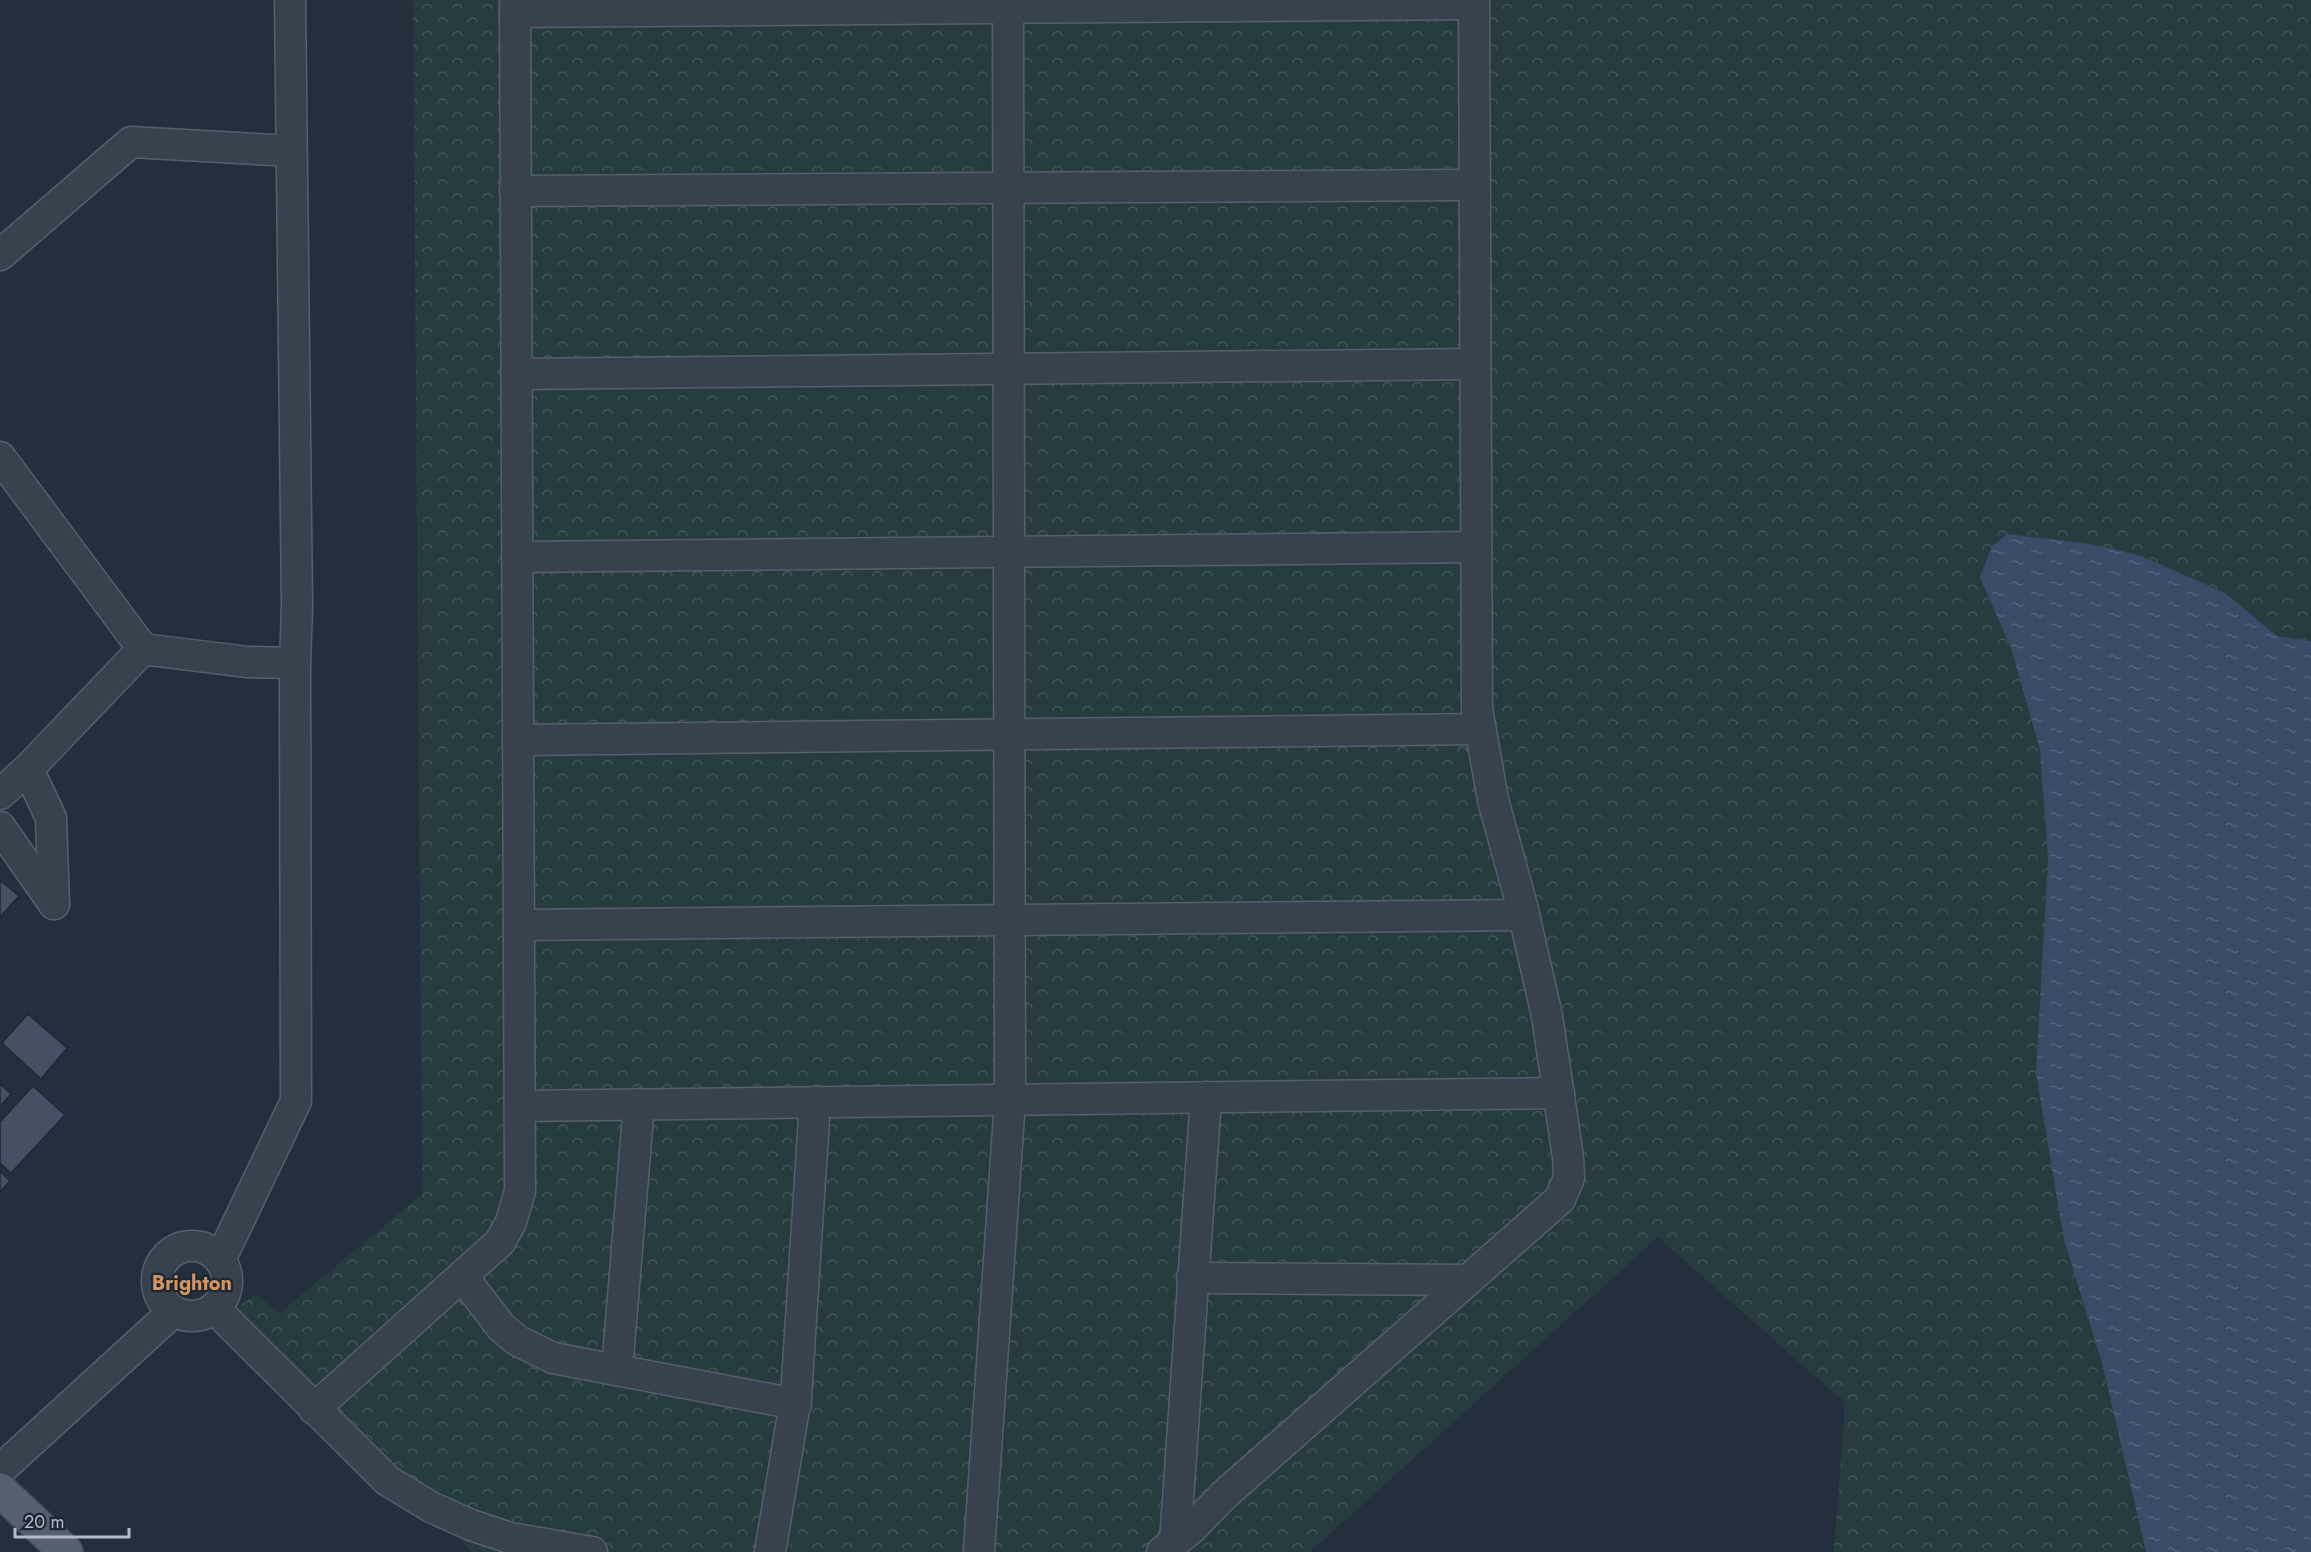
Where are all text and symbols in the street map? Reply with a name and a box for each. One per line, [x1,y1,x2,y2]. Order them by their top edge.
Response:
district label: Brighton [152,1269,232,1298]
scale bar [15,1501,129,1539]
text: 20 m [24,1509,64,1535]

